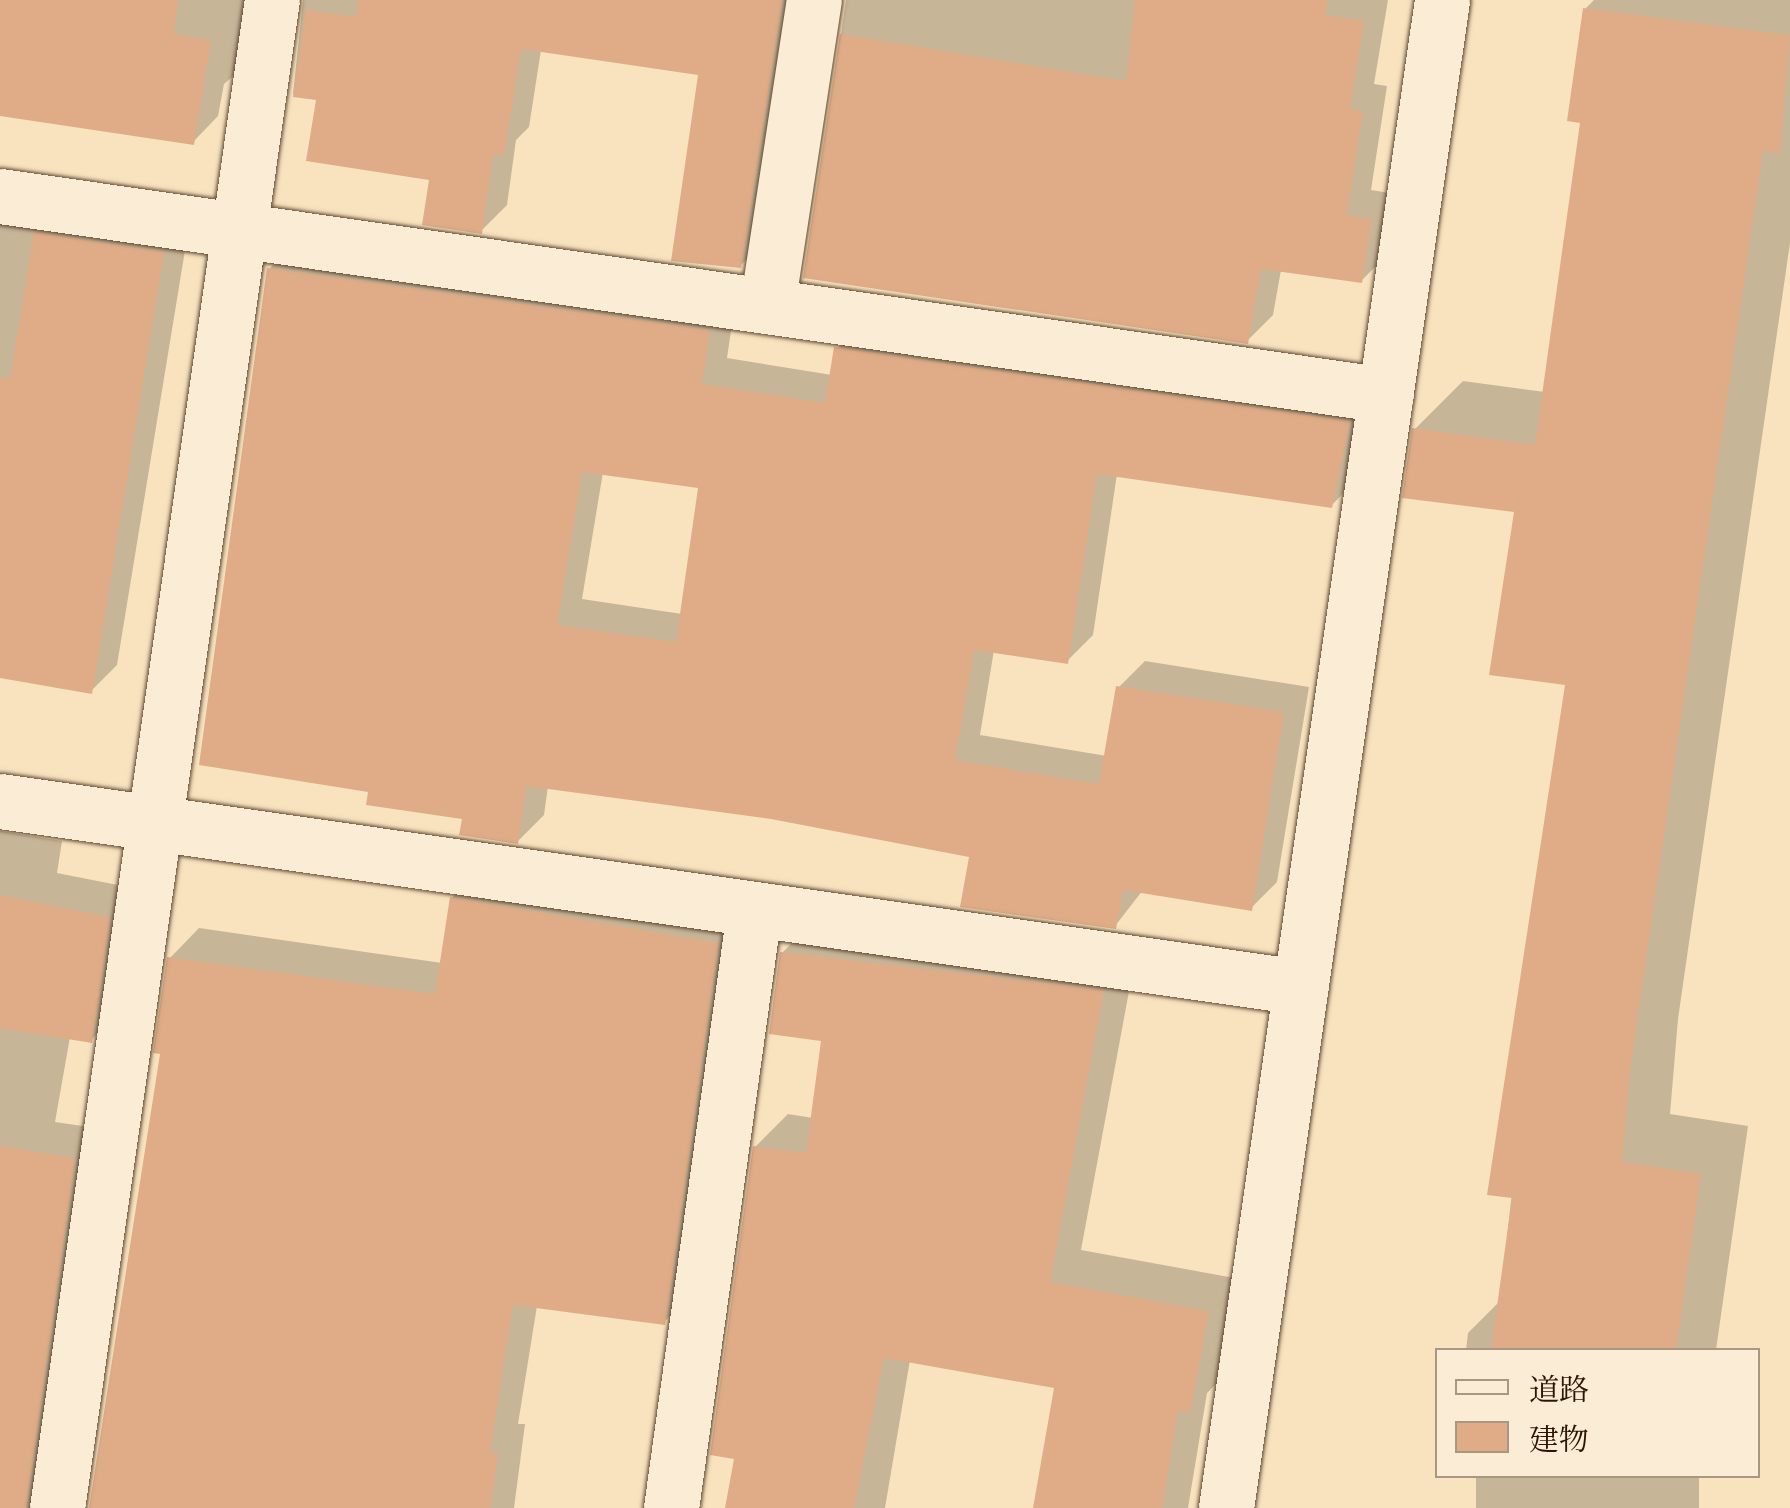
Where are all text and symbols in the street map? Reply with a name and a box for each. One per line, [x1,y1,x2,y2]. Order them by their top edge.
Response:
legend [1435,1348,1760,1478]
text: 道路 [1529,1372,1589,1408]
text: 建物 [1529,1422,1589,1458]

